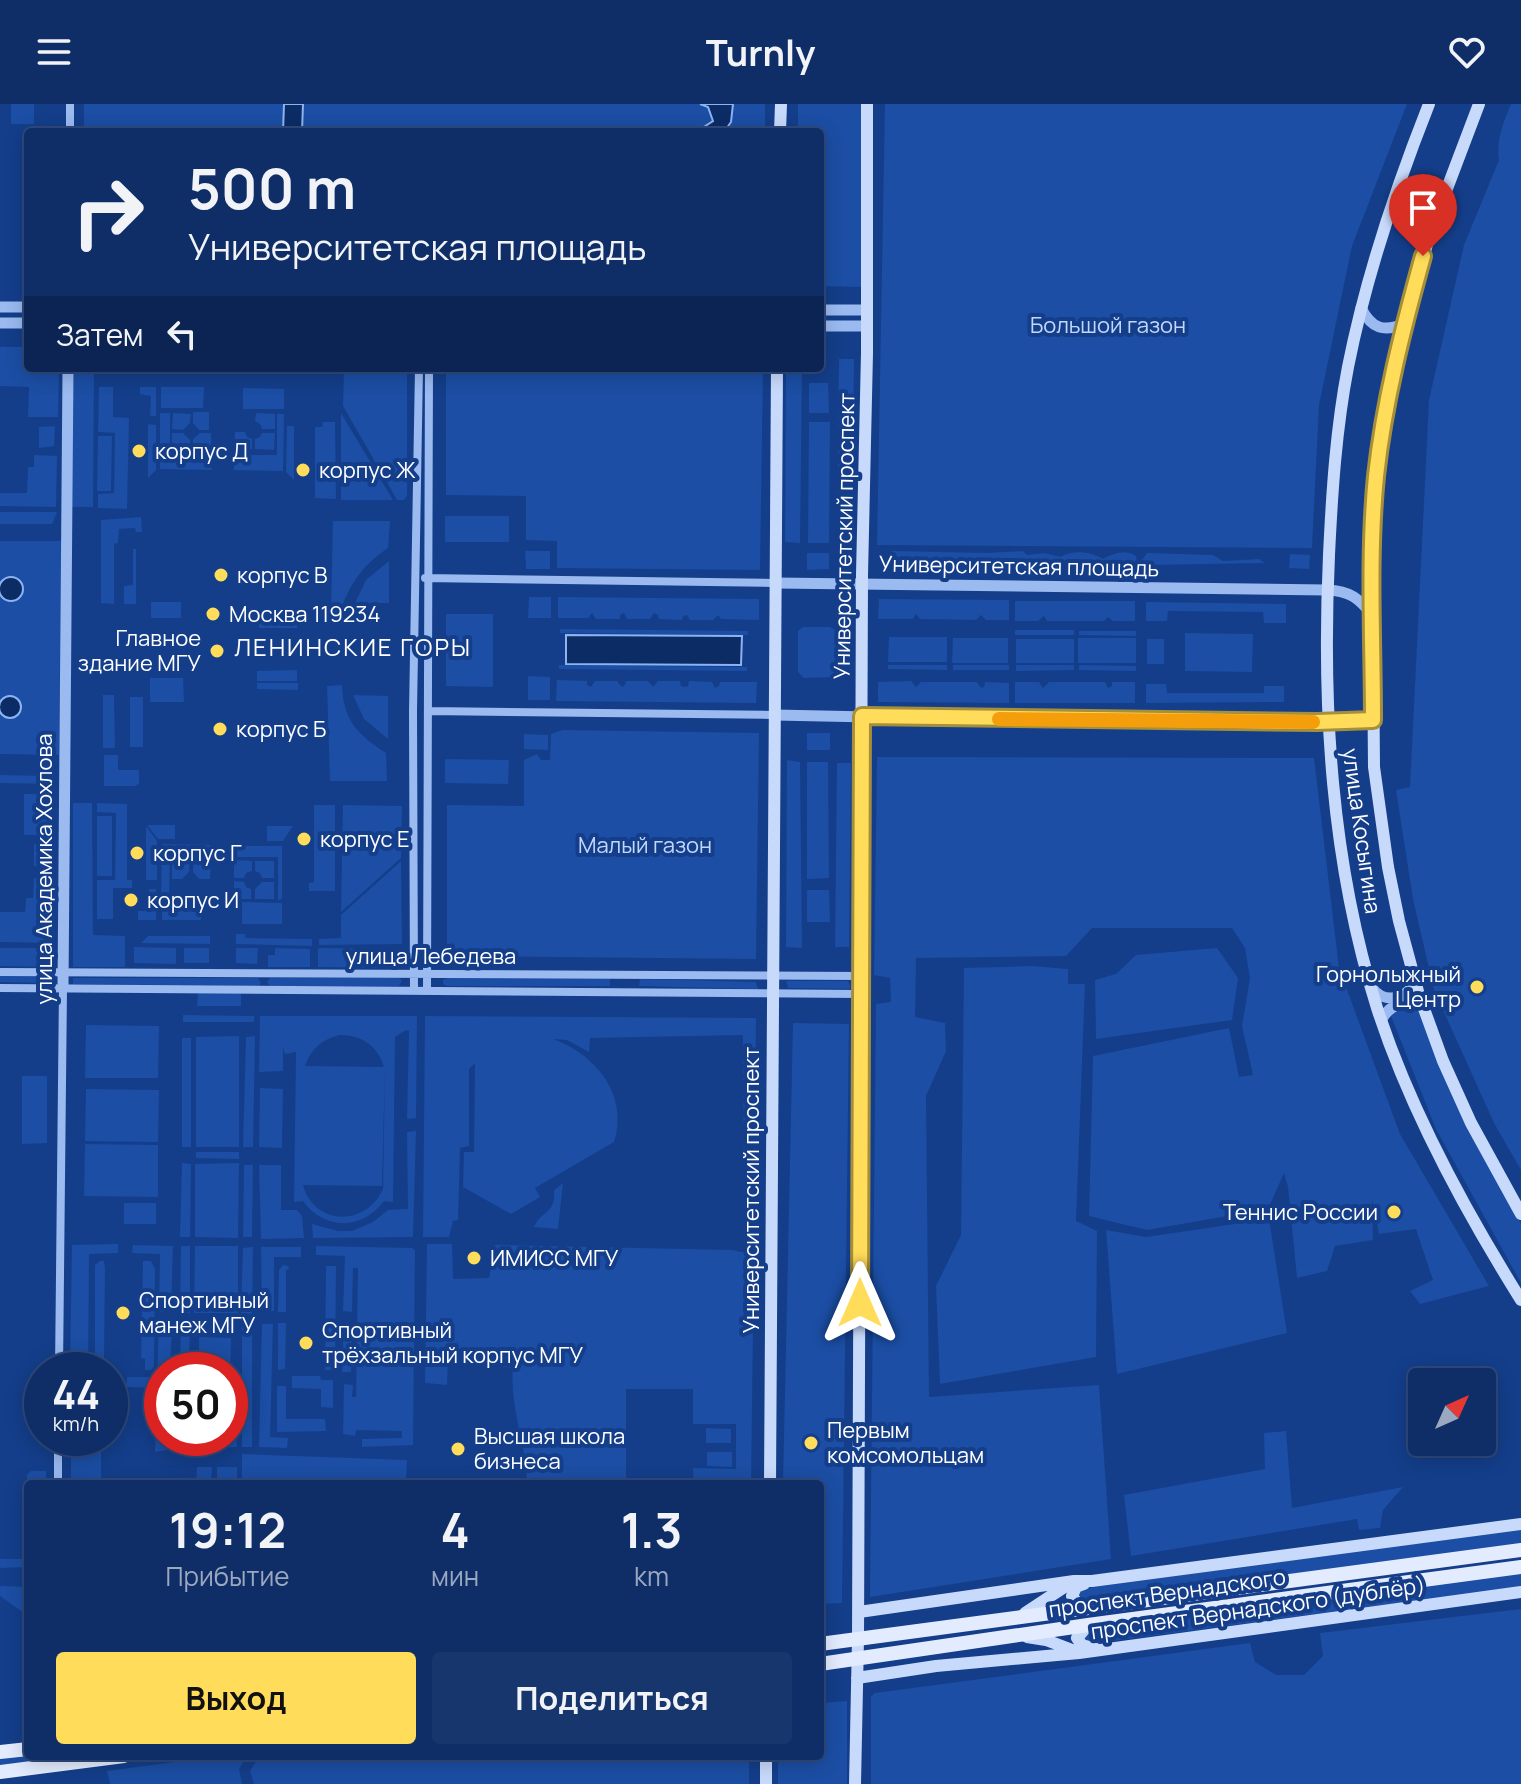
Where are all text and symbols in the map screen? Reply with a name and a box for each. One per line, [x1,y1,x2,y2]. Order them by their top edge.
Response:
text: Turnly [706,28,815,77]
icon: menu [32,30,76,74]
icon: heart [1445,30,1489,74]
text: 500 m [188,149,356,226]
icon: right [56,160,160,264]
pin [1389,174,1457,256]
icon: arrive [1401,186,1445,230]
text: Университетская площадь [188,222,646,271]
park label: Большой газон [1030,310,1186,340]
icon: left [160,312,204,356]
text: Затем [56,314,144,355]
street label: Университетский проспект [827,392,861,680]
place label: корпус Д [155,436,248,466]
marker: корпус Д [130,442,148,460]
place label: корпус Ж [319,455,416,485]
marker: корпус Ж [294,461,312,479]
street label: Университетская площадь [879,549,1159,583]
place label: корпус В [237,560,327,590]
marker: корпус В [212,566,230,584]
place label: Москва 119234 [229,599,380,629]
marker: Москва 119234 [204,605,222,623]
place label: Главное здание МГУ [78,623,201,678]
district label: ЛЕНИНСКИЕ ГОРЫ [234,630,472,663]
marker: Главное здание МГУ [208,642,226,660]
place label: корпус Б [236,714,326,744]
marker: корпус Б [211,720,229,738]
street label: улица Академика Хохлова [29,733,59,1005]
street label: улица Косыгина [1336,746,1388,916]
place label: корпус Е [320,824,410,854]
marker: корпус Е [295,830,313,848]
park label: Малый газон [578,830,712,860]
place label: корпус Г [153,838,242,868]
marker: корпус Г [128,844,146,862]
place label: корпус И [147,885,239,915]
marker: корпус И [122,891,140,909]
street label: улица Лебедева [346,941,516,971]
place label: Горнолыжный Центр [1316,959,1461,1014]
marker: Горнолыжный Центр [1468,978,1486,996]
street label: Университетский проспект [736,1047,766,1333]
place label: Теннис России [1223,1197,1378,1227]
marker: Теннис России [1385,1203,1403,1221]
place label: ИМИСС МГУ [490,1243,619,1273]
marker: ИМИСС МГУ [465,1249,483,1267]
position arrow [818,1261,902,1345]
place label: Спортивный манеж МГУ [139,1285,269,1340]
marker: Спортивный манеж МГУ [114,1304,132,1322]
place label: Спортивный трёхзальный корпус МГУ [322,1315,583,1370]
marker: Спортивный трёхзальный корпус МГУ [297,1334,315,1352]
speed limit sign: 50 [144,1352,248,1456]
text: 44 [52,1366,100,1421]
north arrow [1408,1368,1496,1456]
map controls [1408,1368,1496,1456]
text: km/h [53,1410,99,1437]
place label: Первым комсомольцам [827,1415,984,1470]
place label: Высшая школа бизнеса [474,1421,625,1476]
marker: Первым комсомольцам [802,1434,820,1452]
marker: Высшая школа бизнеса [449,1440,467,1458]
text: 19:12 [169,1497,286,1562]
text: 4 [441,1497,470,1562]
text: 1.3 [621,1497,682,1562]
text: Прибытие [166,1558,289,1594]
text: мин [431,1558,479,1594]
text: km [634,1558,669,1594]
street label: проспект Вернадского [1046,1561,1288,1625]
street label: проспект Вернадского (дублёр) [1089,1570,1427,1646]
button: Выход [56,1652,416,1744]
button: Поделиться [432,1652,792,1744]

